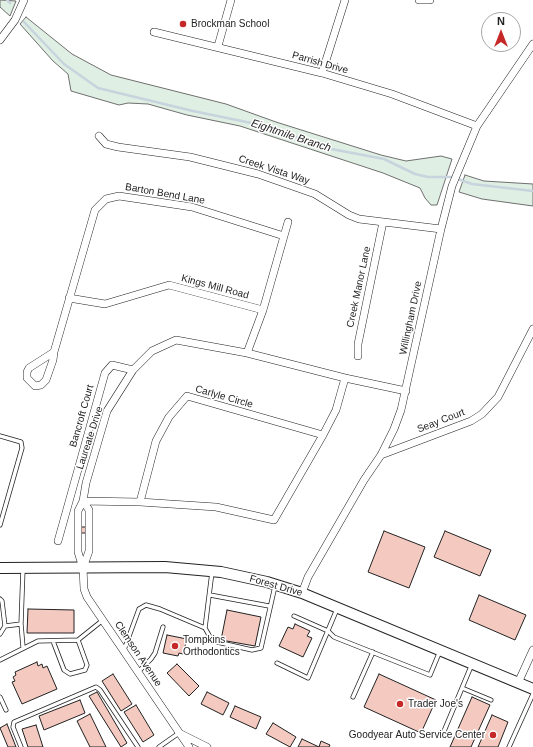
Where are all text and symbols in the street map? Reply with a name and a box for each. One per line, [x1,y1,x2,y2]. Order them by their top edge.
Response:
north arrow [481,12,521,52]
text: N [497,15,505,27]
place label: Brockman School [191,18,269,30]
marker: Brockman School [178,19,188,29]
street label: Parrish Drive [291,49,349,77]
water label: Eightmile Branch [249,117,333,155]
street label: Creek Vista Way [237,153,311,187]
street label: Barton Bend Lane [124,181,206,207]
street label: Creek Manor Lane [345,245,373,329]
street label: Kings Mill Road [180,272,250,302]
street label: Willingham Drive [397,280,425,356]
street label: Bancroft Court [67,383,97,449]
street label: Carlyle Circle [194,383,254,411]
street label: Laureate Drive [74,405,106,471]
street label: Seay Court [415,406,467,436]
street label: Forest Drive [248,573,304,599]
street label: Clemson Avenue [112,619,164,689]
place label: Tompkins Orthodontics [183,634,240,658]
marker: Tompkins Orthodontics [170,641,180,651]
place label: Trader Joe's [408,698,463,710]
marker: Trader Joe's [395,699,405,709]
place label: Goodyear Auto Service Center [349,729,485,741]
marker: Goodyear Auto Service Center [488,730,498,740]

